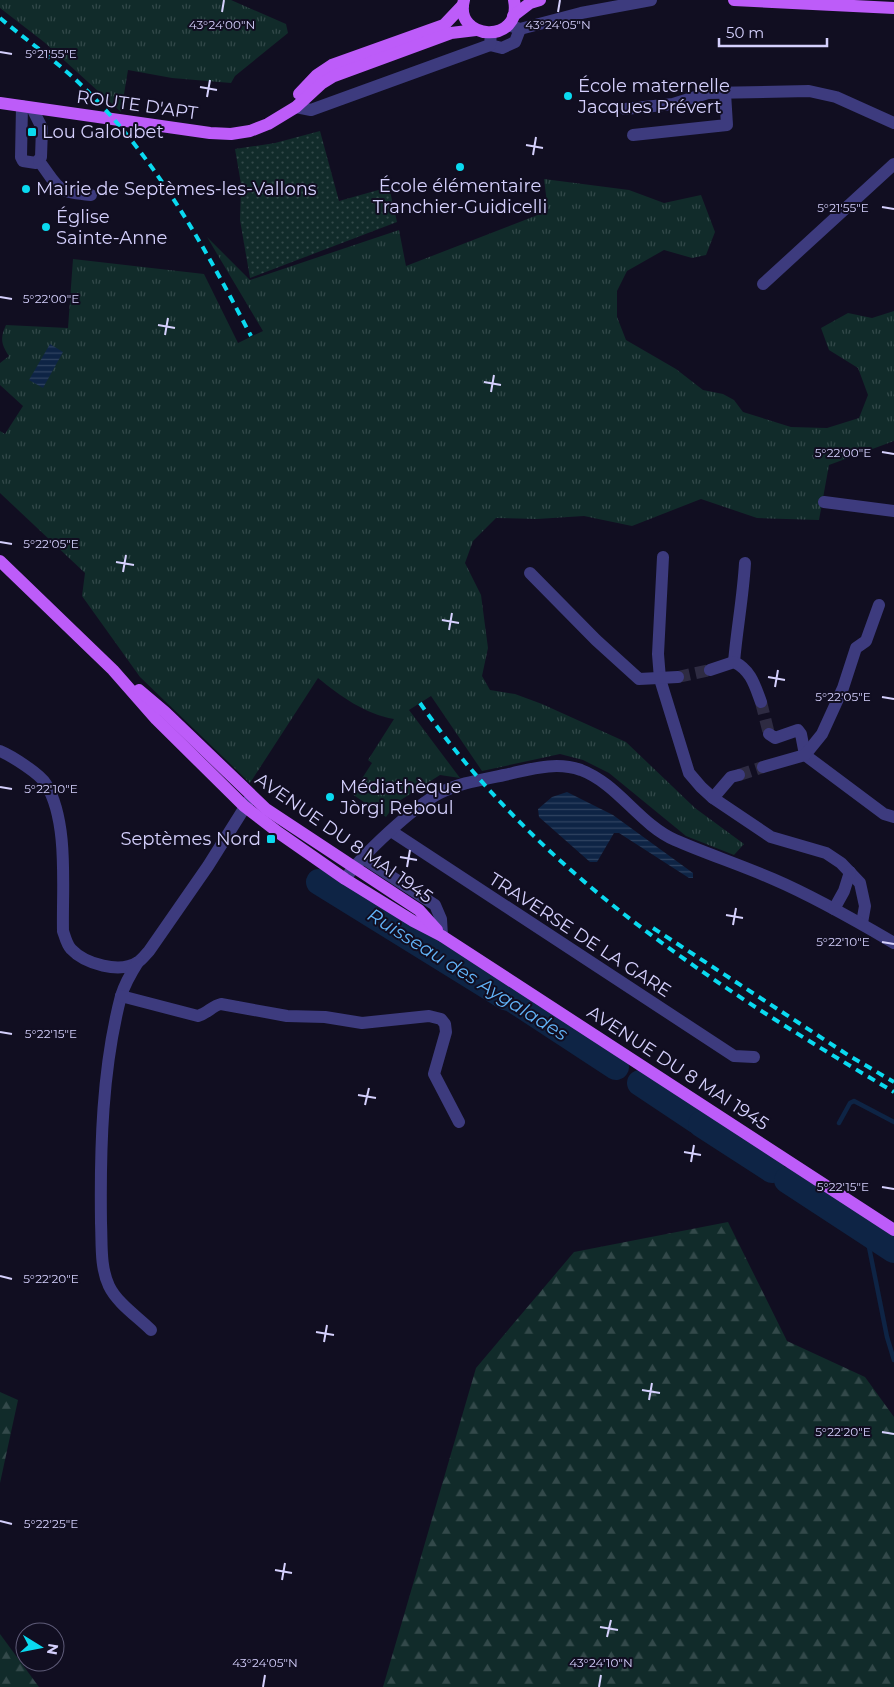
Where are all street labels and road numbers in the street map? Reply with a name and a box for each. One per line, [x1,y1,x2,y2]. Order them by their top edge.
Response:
street label: ROUTE D'APT [75,86,200,124]
street label: AVENUE DU 8 MAI 1945 [251,768,437,908]
street label: TRAVERSE DE LA GARE [485,868,675,1002]
street label: AVENUE DU 8 MAI 1945 [583,1001,773,1135]

